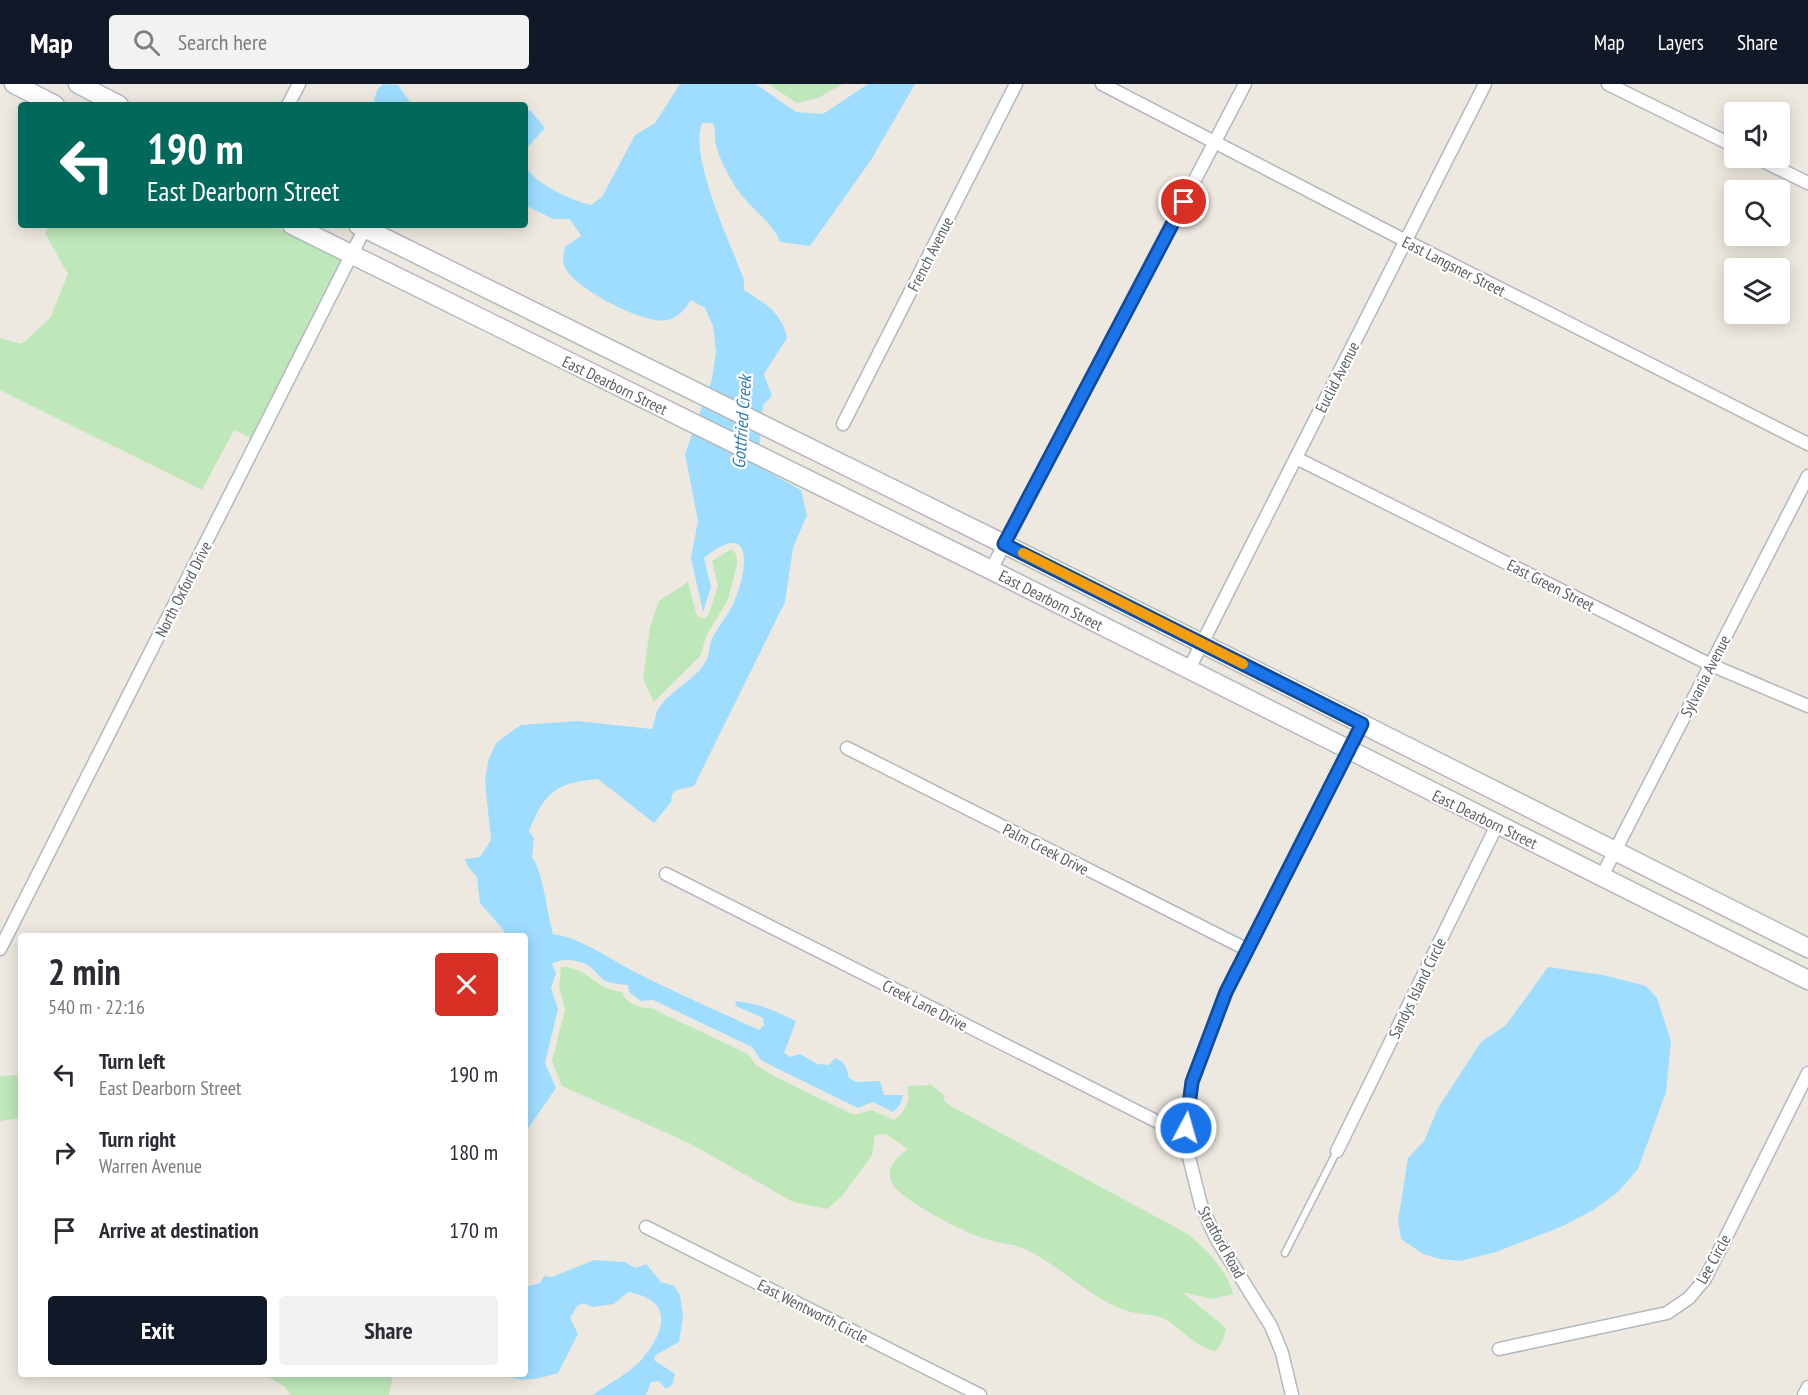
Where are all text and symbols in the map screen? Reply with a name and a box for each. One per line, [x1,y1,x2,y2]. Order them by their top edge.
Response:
search box [109,15,529,69]
text: Map [30,24,73,61]
icon: search [130,26,163,59]
text: Search here [178,28,267,56]
text: Map [1594,29,1625,56]
text: Layers [1658,29,1704,56]
text: Share [1737,29,1778,56]
map controls [1724,102,1790,324]
button: sound [1724,102,1790,168]
text: 190 m [147,121,244,176]
icon: left [48,126,126,204]
text: East Dearborn Street [147,174,339,208]
pin [1158,176,1209,227]
button: search [1724,180,1790,246]
icon: arrive [1167,185,1200,218]
street label: French Avenue [903,213,957,295]
street label: East Langsner Street [1399,231,1509,301]
button: layers [1724,258,1790,324]
street label: Euclid Avenue [1311,338,1363,416]
street label: East Dearborn Street [559,351,671,419]
water label: Gottfried Creek [727,372,756,470]
street label: North Oxford Drive [150,538,216,640]
street label: East Green Street [1504,554,1599,616]
street label: East Dearborn Street [996,565,1107,635]
street label: Sylvania Avenue [1676,632,1734,720]
street label: East Dearborn Street [1429,785,1541,853]
street label: Palm Creek Drive [1000,819,1092,879]
street label: Sandys Island Circle [1384,934,1450,1042]
text: 2 min [48,948,121,995]
button: close [435,953,498,1016]
street label: Creek Lane Drive [879,975,971,1035]
text: 540 m · 22:16 [48,994,145,1020]
text: Turn left [99,1047,165,1075]
icon: left [48,1058,81,1091]
text: 190 m [449,1060,498,1088]
text: East Dearborn Street [99,1075,242,1101]
position arrow [1154,1096,1218,1160]
text: Turn right [99,1125,176,1153]
icon: right [48,1136,81,1169]
text: 180 m [449,1138,498,1166]
text: Warren Avenue [99,1153,202,1179]
street label: Stratford Road [1194,1202,1250,1282]
icon: arrive [48,1214,81,1247]
text: Arrive at destination [99,1216,259,1244]
text: 170 m [449,1216,498,1244]
street label: Lee Circle [1691,1231,1735,1287]
street label: East Wentworth Circle [754,1275,872,1347]
button: Exit [48,1296,267,1365]
button: Share [279,1296,498,1365]

